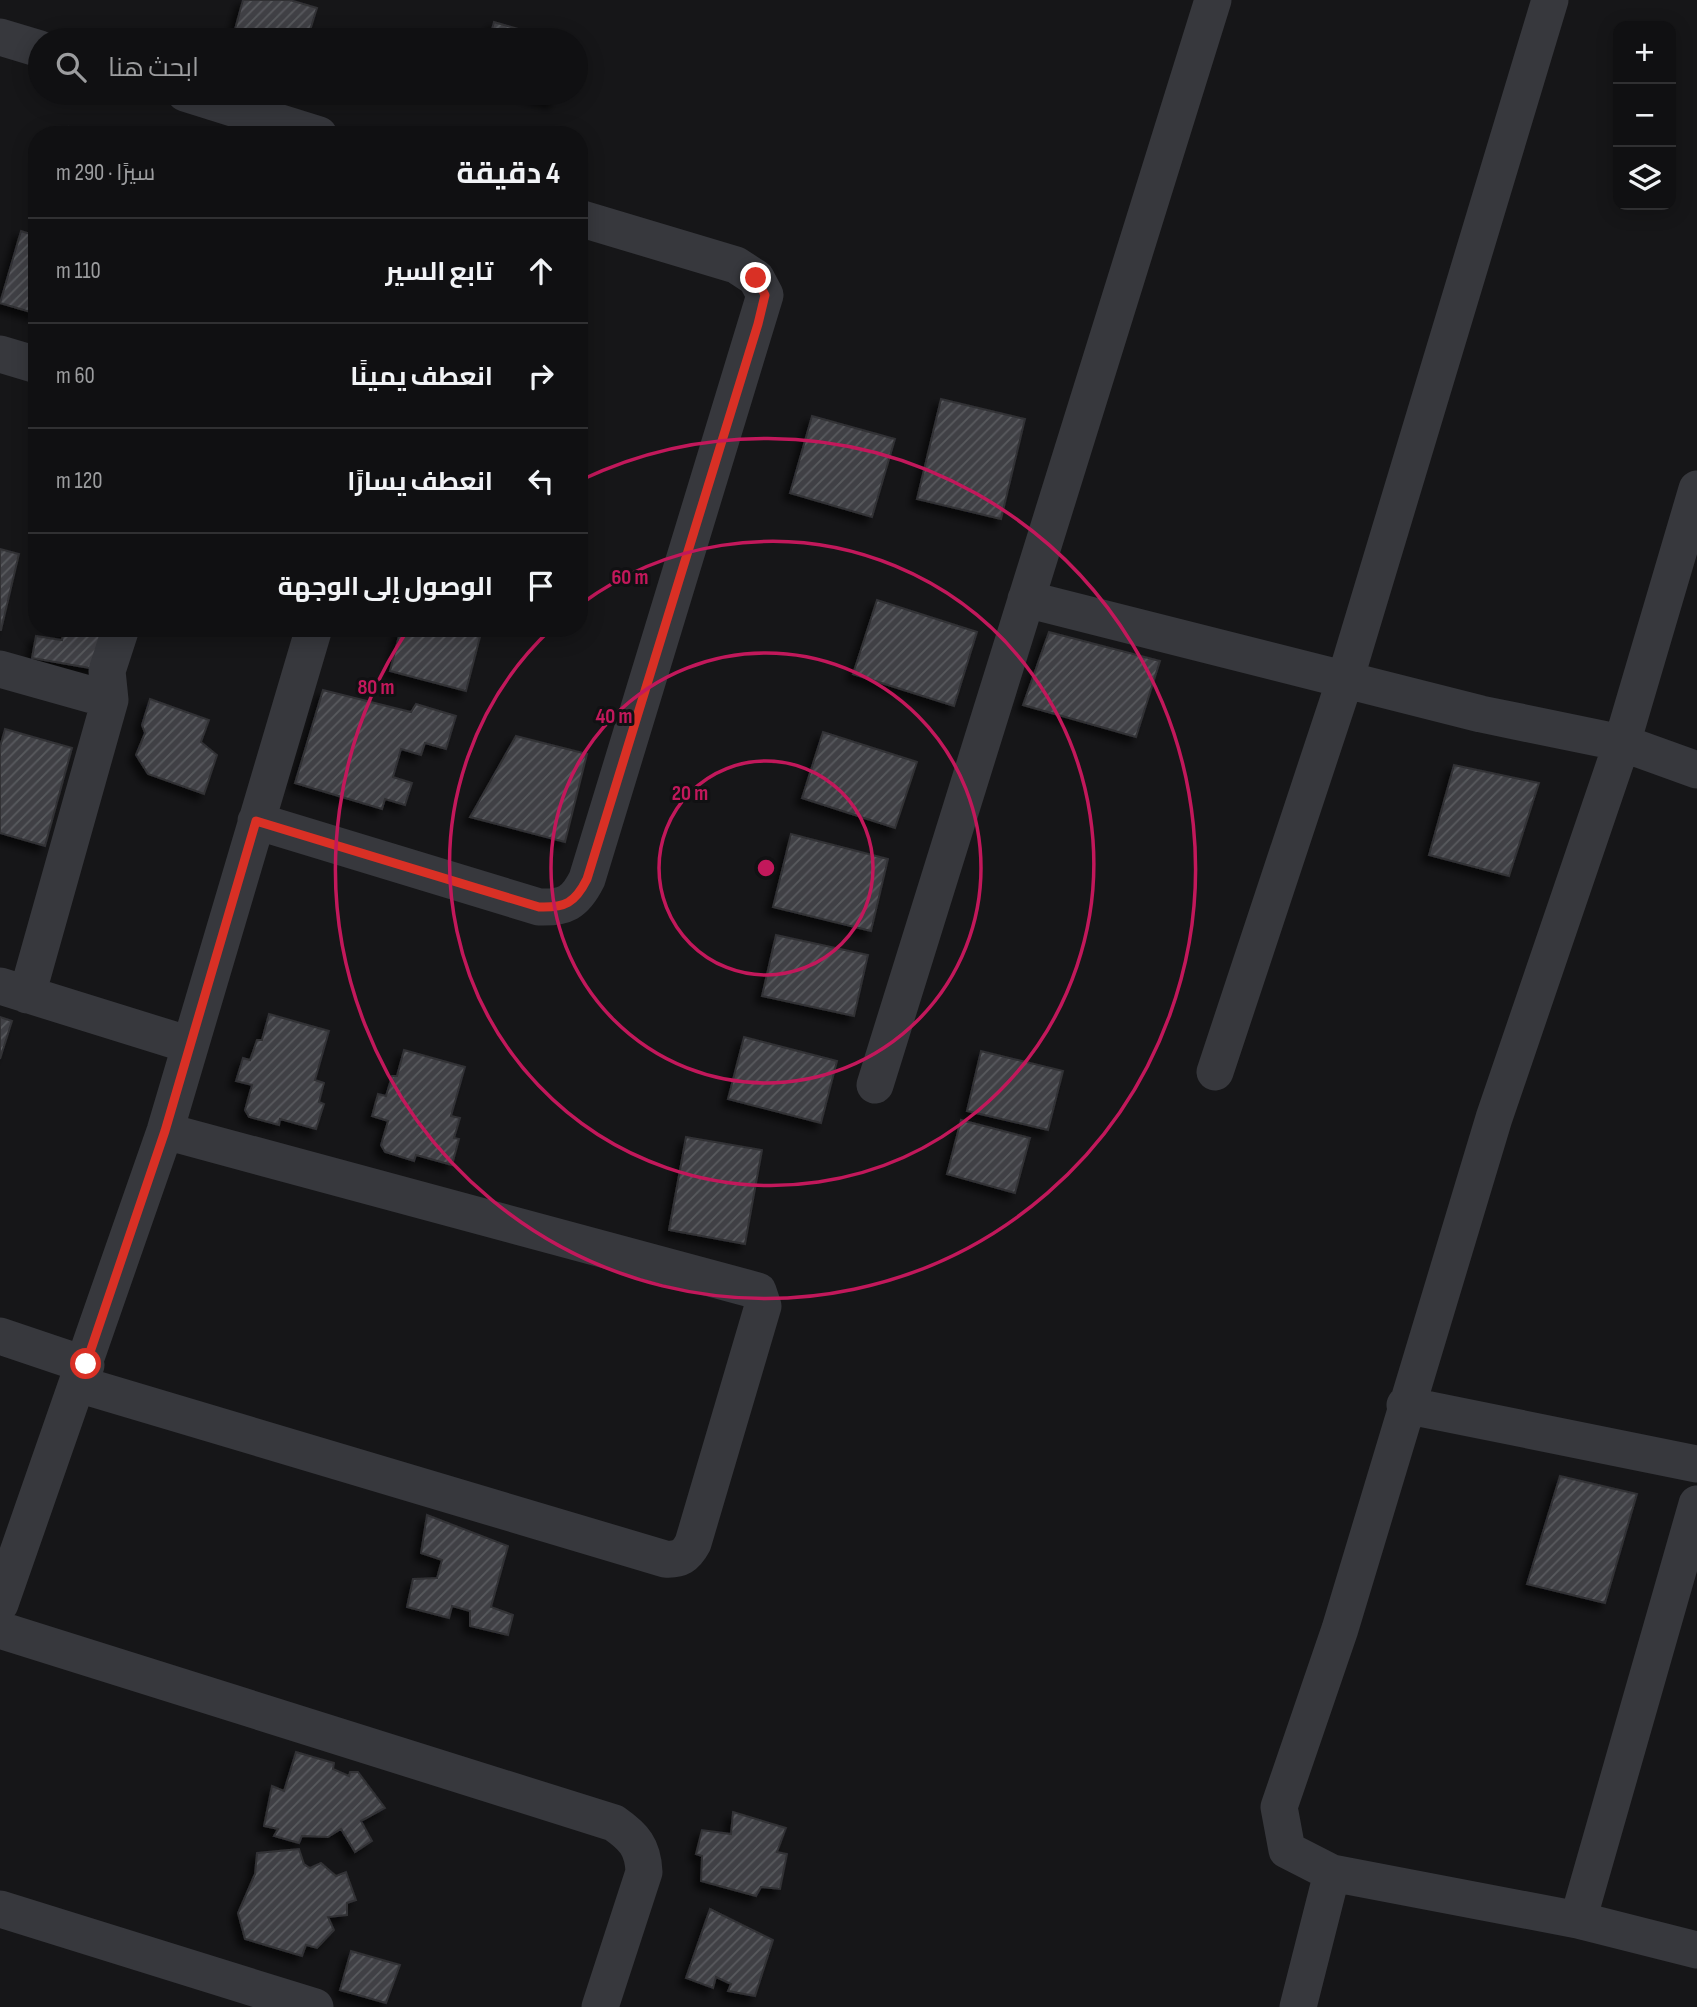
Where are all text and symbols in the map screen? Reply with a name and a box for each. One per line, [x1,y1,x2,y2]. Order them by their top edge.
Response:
map controls [1613,21,1676,210]
button: + [1613,21,1676,84]
search box [28,28,588,105]
icon: search [52,48,90,86]
text: ابحث هنا [108,53,199,84]
button: − [1613,84,1676,147]
button: layers [1613,147,1676,210]
text: 4 دقيقة [457,156,560,192]
text: سيرًا · 290 m [56,159,155,187]
icon: ahead [522,252,560,290]
text: 110 m [56,257,101,285]
text: تابع السير [386,257,493,288]
route end [740,262,771,293]
icon: right [522,357,560,395]
text: 60 m [56,362,95,390]
text: انعطف يمينًا [350,362,493,393]
icon: left [522,462,560,500]
text: 120 m [56,467,103,495]
text: انعطف يسارًا [347,467,493,498]
text: 60 m [611,565,649,590]
icon: arrive [522,567,560,605]
text: الوصول إلى الوجهة [278,572,493,603]
text: 80 m [357,675,395,700]
text: 40 m [596,704,632,729]
text: 20 m [672,781,708,806]
centre of rings [754,856,778,880]
route start [70,1348,101,1379]

